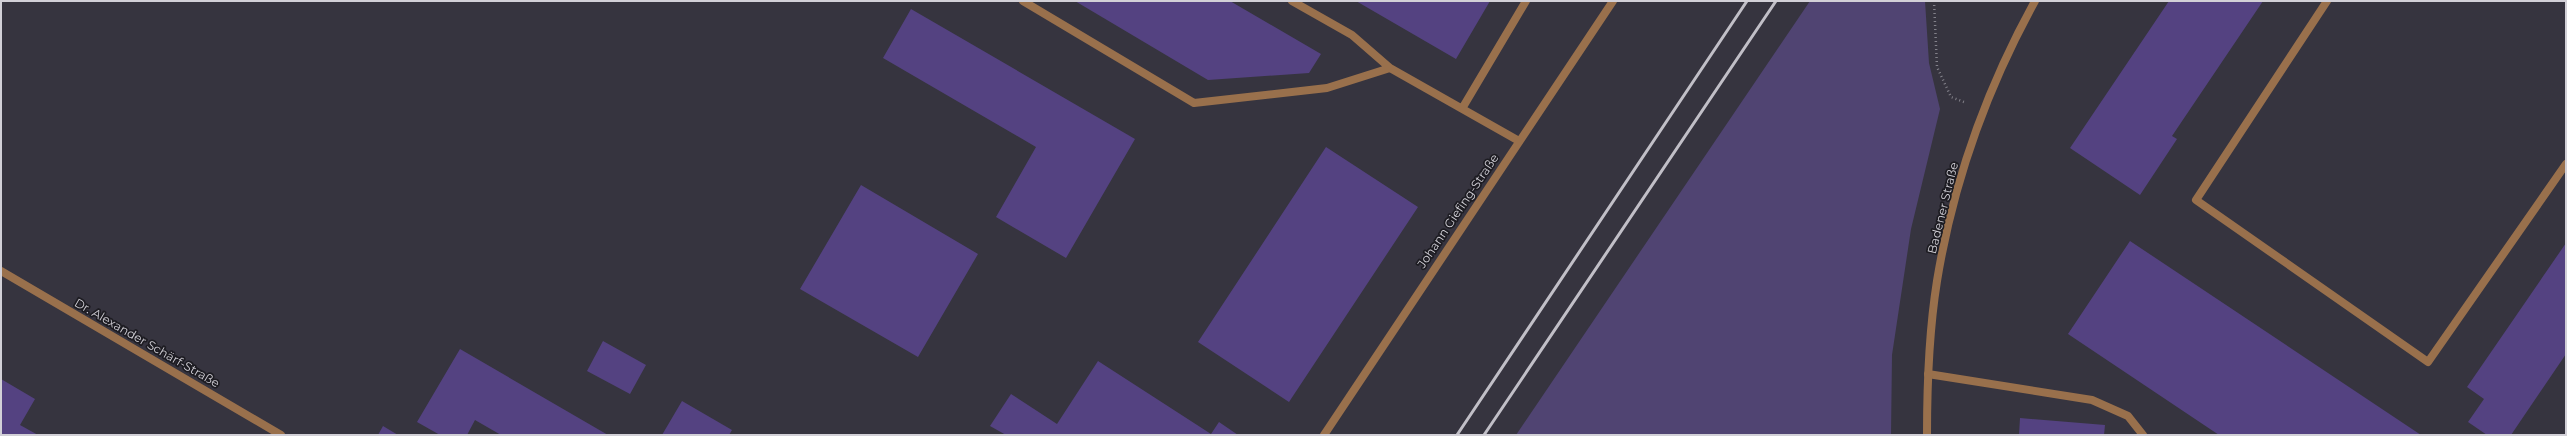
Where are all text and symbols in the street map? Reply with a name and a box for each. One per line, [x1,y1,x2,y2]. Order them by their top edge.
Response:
street label: Johann Giefing-Straße [1413,151,1501,272]
street label: Badener Straße [1924,161,1961,255]
street label: Dr. Alexander Schärf-Straße [72,295,223,390]

